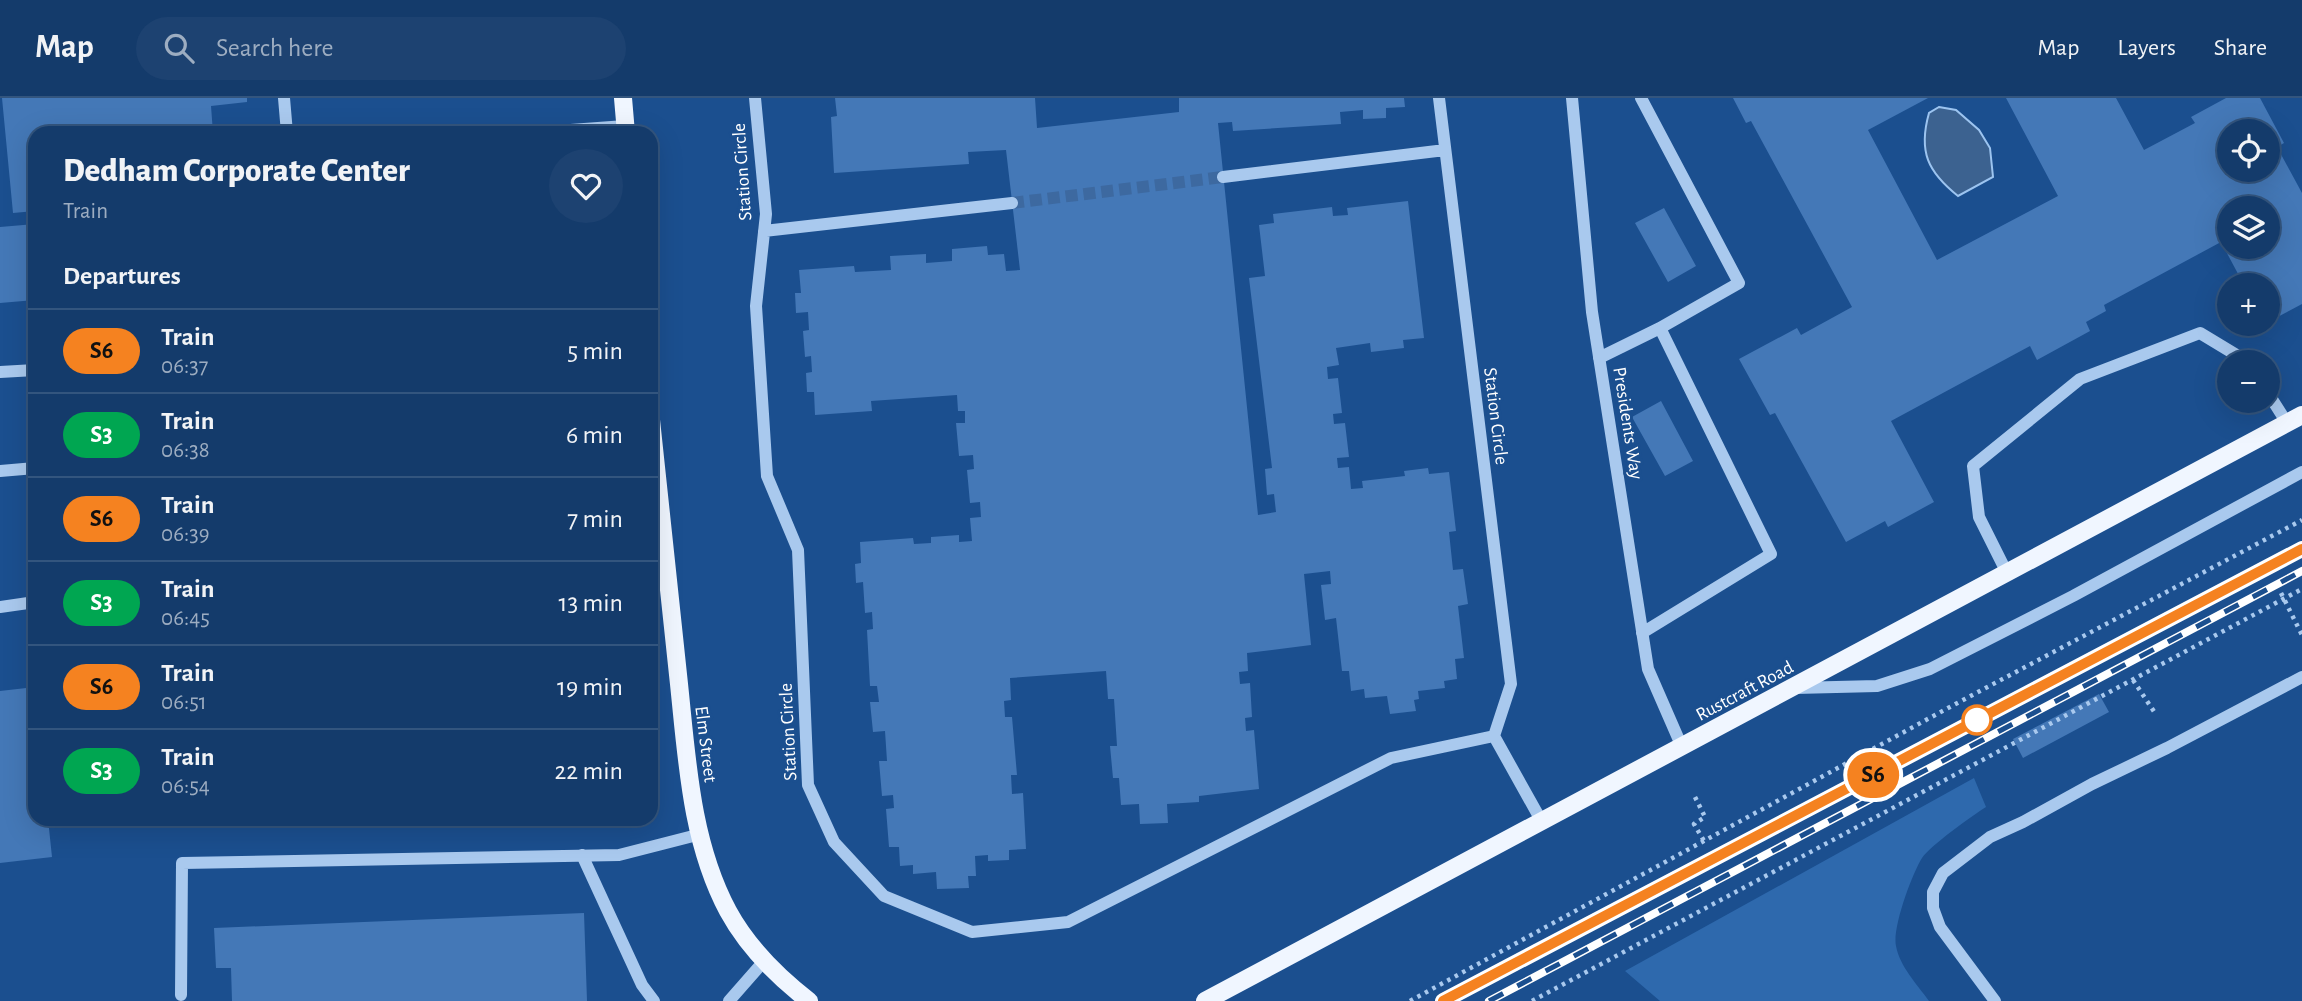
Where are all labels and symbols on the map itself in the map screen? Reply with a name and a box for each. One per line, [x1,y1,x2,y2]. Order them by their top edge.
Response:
street label: Station Circle [730,122,755,221]
street label: Station Circle [1480,366,1511,466]
street label: Presidents Way [1609,366,1646,481]
street label: Rustcraft Road [1693,658,1797,725]
street label: Station Circle [776,683,801,781]
street label: Elm Street [691,705,720,784]
unlabelled marker [1962,705,1992,735]
line badge: S6 [1842,752,1904,798]

